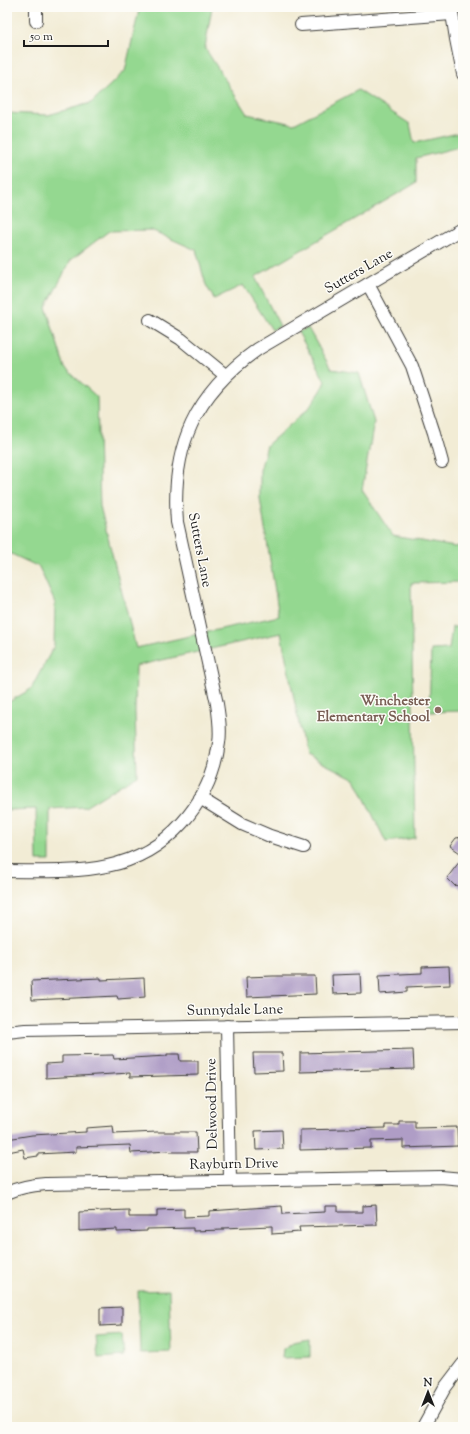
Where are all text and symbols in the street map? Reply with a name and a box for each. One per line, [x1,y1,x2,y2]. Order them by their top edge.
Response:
scale bar [24,22,108,48]
text: 50 m [29,28,53,46]
street label: Sutters Lane [321,244,397,300]
street label: Sutters Lane [182,511,216,589]
place label: Winchester Elementary School [317,692,431,728]
marker: Winchester Elementary School [433,705,443,715]
street label: Sunnydale Lane [187,1000,283,1022]
street label: Delwood Drive [202,1058,224,1150]
street label: Rayburn Drive [189,1154,279,1176]
north arrow [408,1372,448,1412]
text: N [423,1375,433,1391]

